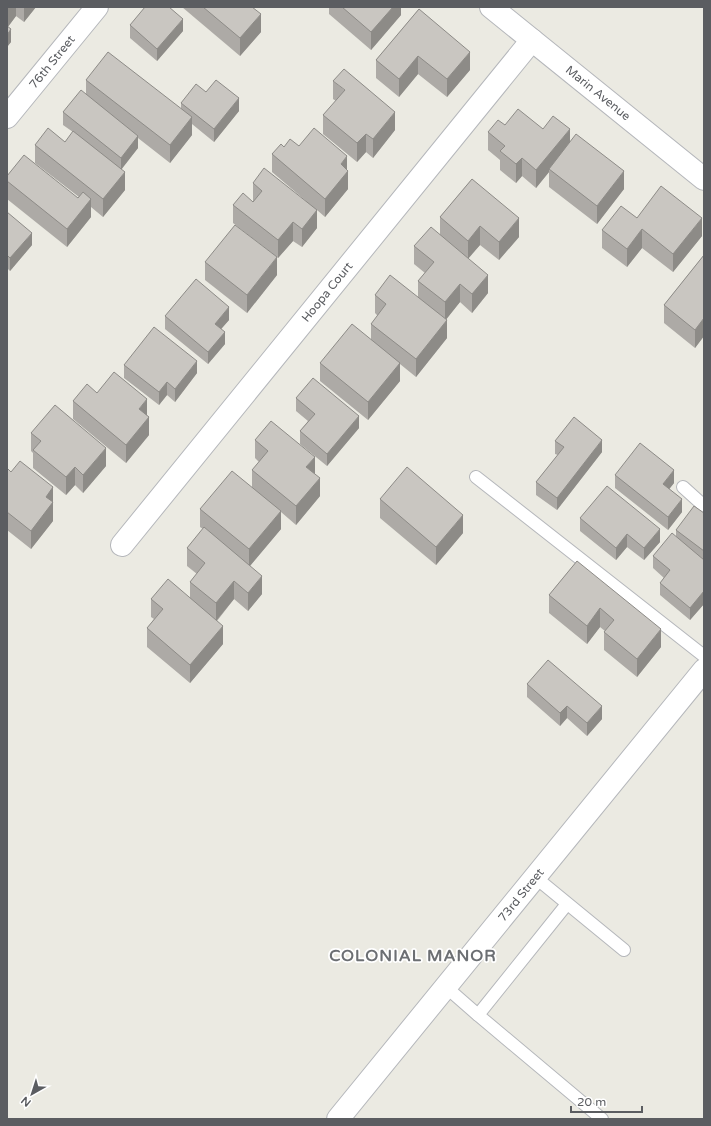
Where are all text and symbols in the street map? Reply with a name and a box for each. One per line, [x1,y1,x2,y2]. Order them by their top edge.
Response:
street label: 76th Street [26,32,78,91]
street label: Marin Avenue [563,63,633,124]
street label: Hoopa Court [299,259,356,325]
street label: 73rd Street [495,865,547,924]
district label: COLONIAL MANOR [329,946,497,966]
north arrow [12,1074,52,1114]
scale bar [571,1088,642,1114]
text: N [18,1094,34,1109]
text: 20 m [577,1095,606,1109]

